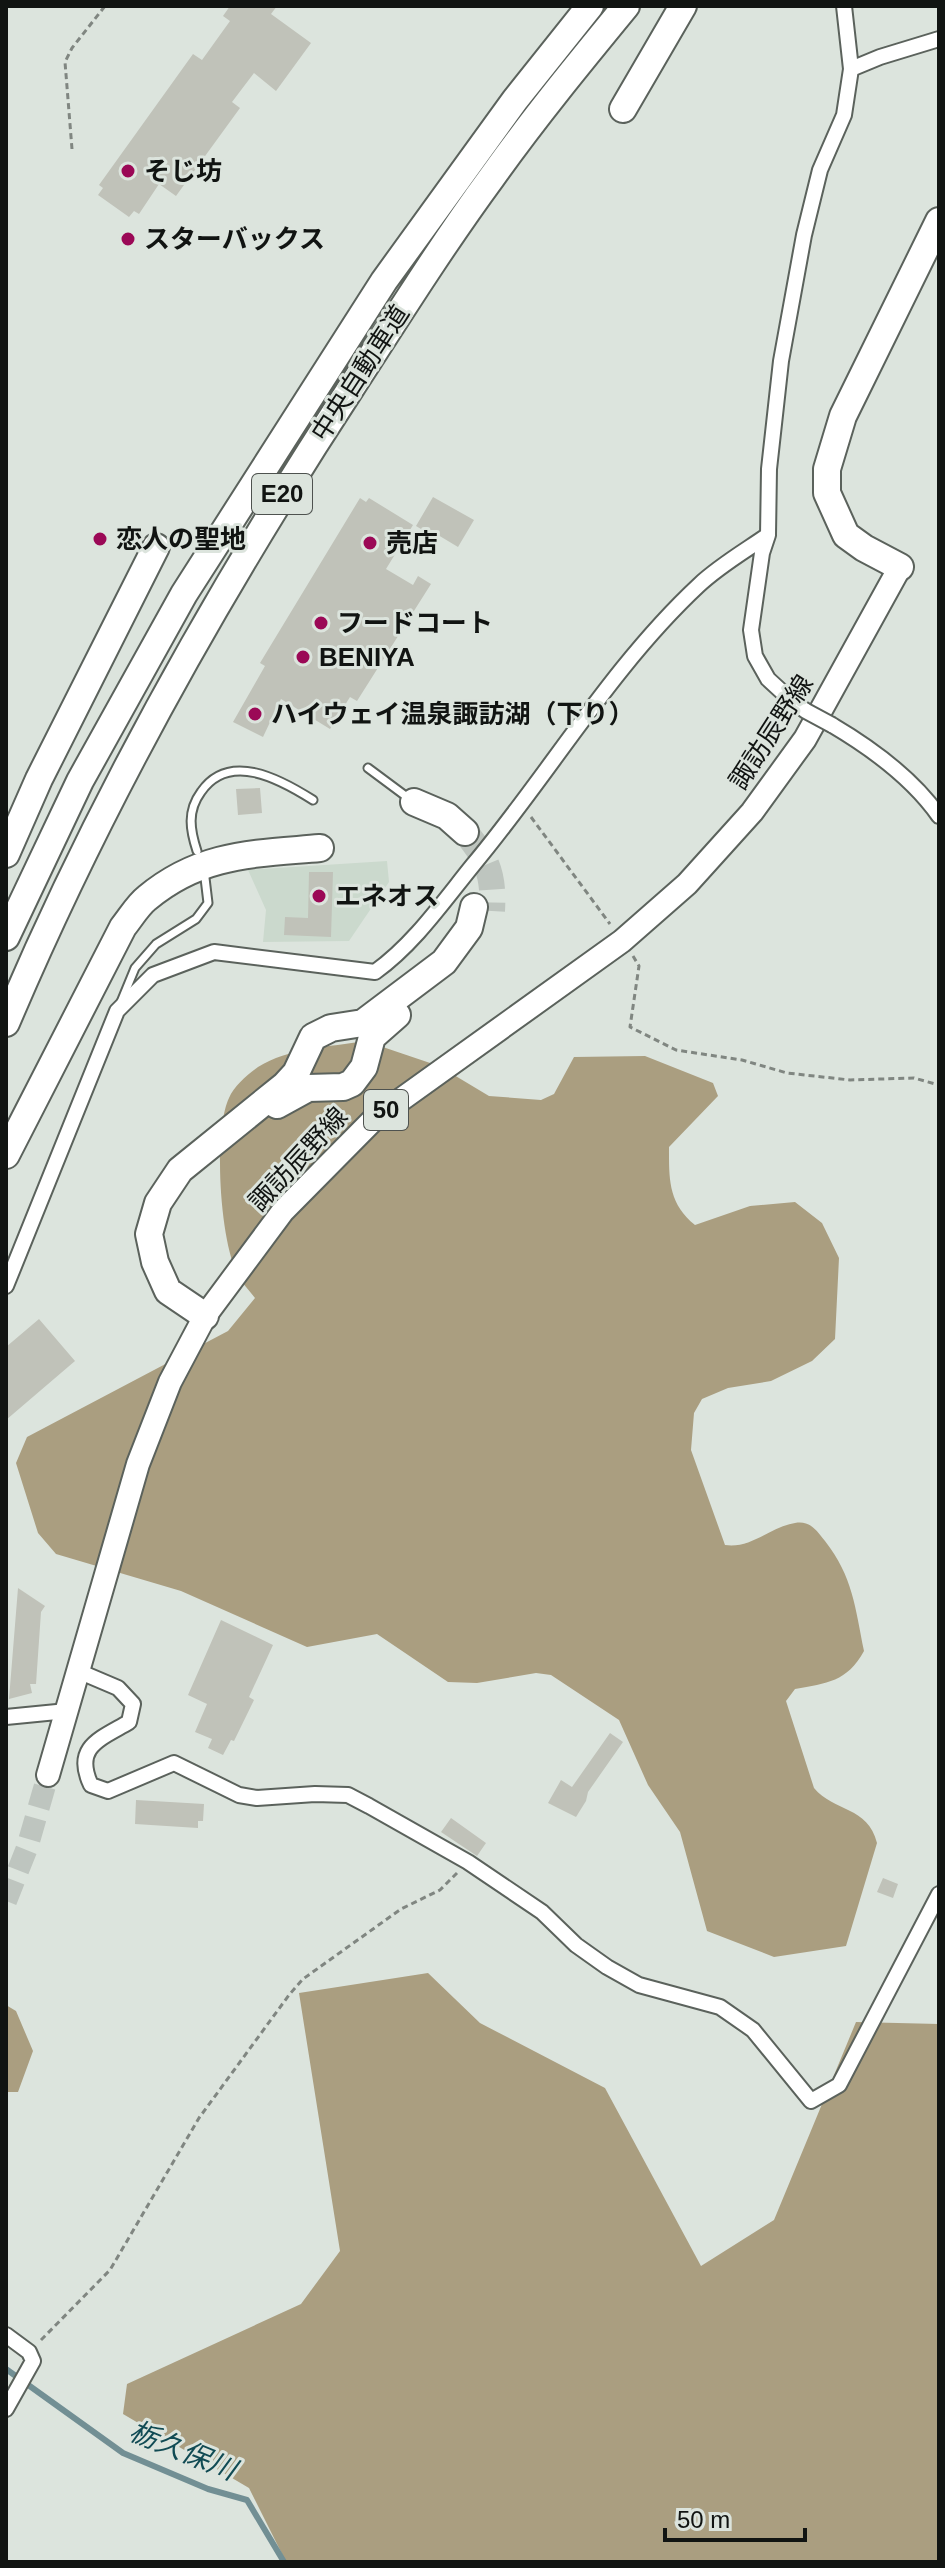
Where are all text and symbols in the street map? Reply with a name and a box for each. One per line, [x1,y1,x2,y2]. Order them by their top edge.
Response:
place label: そじ坊 [144,156,222,186]
marker: そじ坊 [119,162,137,180]
place label: スターバックス [144,224,325,254]
marker: スターバックス [119,230,137,248]
street label: 中央自動車道 [305,299,415,447]
road number: E20 [252,474,312,514]
place label: 恋人の聖地 [116,524,246,554]
place label: 売店 [386,528,438,558]
marker: 恋人の聖地 [91,530,109,548]
marker: 売店 [361,534,379,552]
place label: フードコート [337,608,493,638]
marker: フードコート [312,614,330,632]
place label: BENIYA [319,642,415,672]
marker: BENIYA [294,648,312,666]
street label: 諏訪辰野線 [723,669,819,795]
place label: ハイウェイ温泉諏訪湖（下り） [271,699,634,729]
marker: ハイウェイ温泉諏訪湖（下り） [246,705,264,723]
place label: エネオス [335,881,439,911]
marker: エネオス [310,887,328,905]
road number: 50 [364,1090,408,1130]
street label: 諏訪辰野線 [243,1101,353,1217]
water label: 栃久保川 [125,2415,243,2487]
scale bar [665,2492,805,2542]
text: 50 m [677,2506,730,2533]

